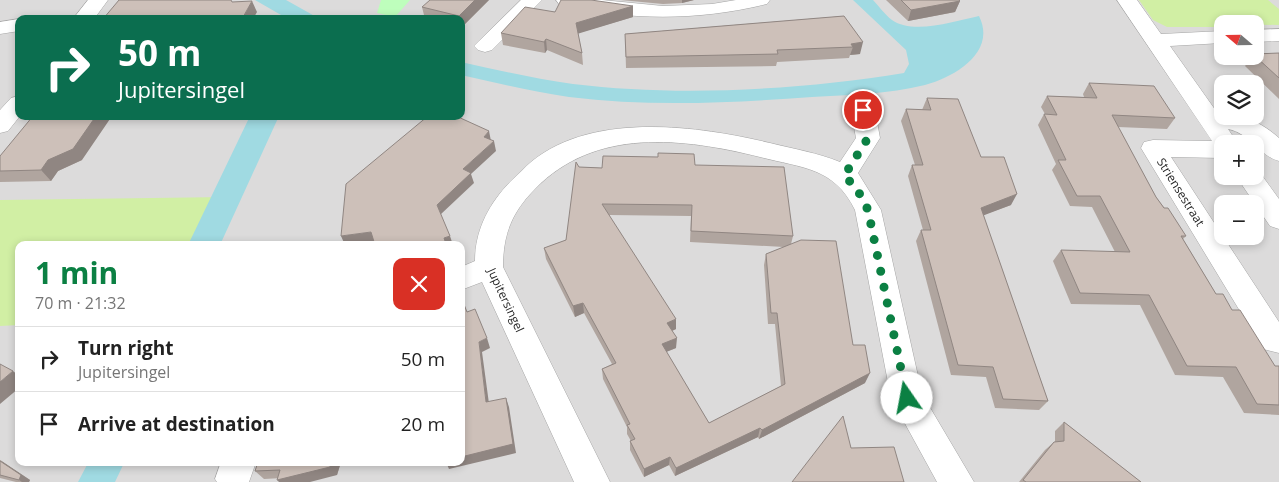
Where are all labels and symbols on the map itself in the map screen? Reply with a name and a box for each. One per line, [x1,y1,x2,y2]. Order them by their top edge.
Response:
north arrow [1214,15,1264,65]
pin [842,89,884,131]
street label: Striensestraat [1153,154,1209,230]
street label: Jupitersingel [483,264,528,335]
position arrow [880,371,932,423]

